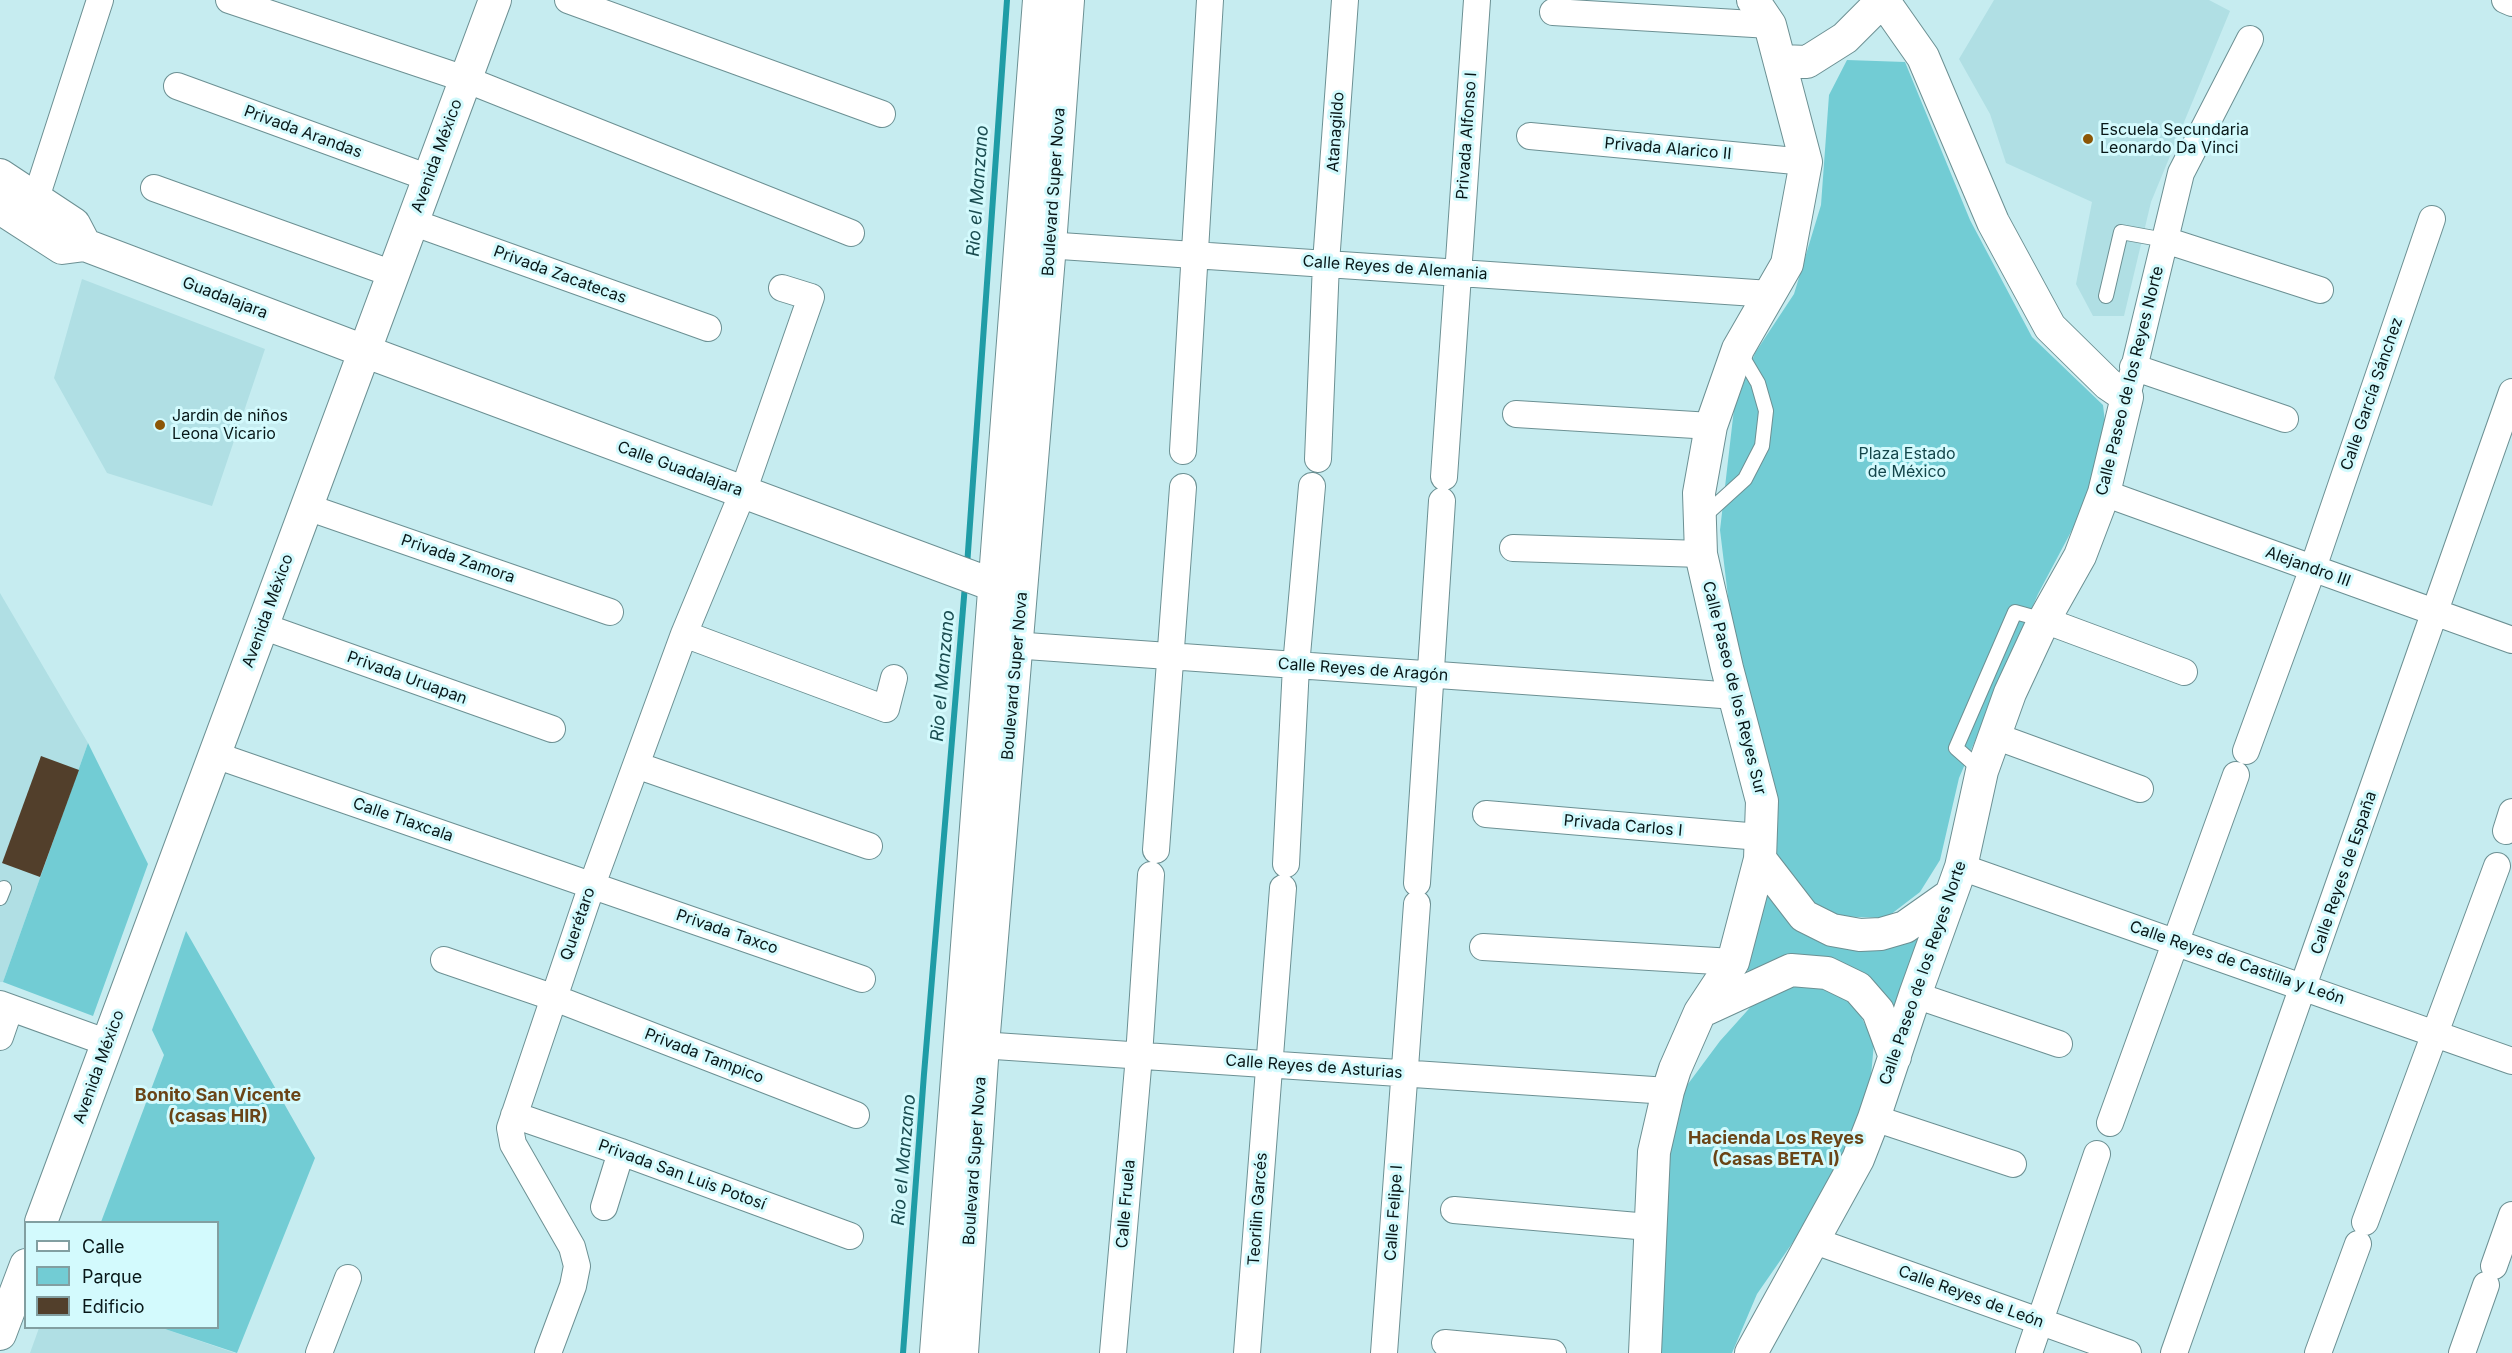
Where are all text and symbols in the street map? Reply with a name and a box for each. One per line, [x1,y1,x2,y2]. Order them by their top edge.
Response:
street label: Privada Alfonso I [1453,72,1481,200]
street label: Atanagildo [1324,91,1348,173]
street label: Avenida México [408,97,466,215]
street label: Privada Arandas [241,102,365,162]
street label: Boulevard Super Nova [1039,107,1069,277]
place label: Escuela Secundaria Leonardo Da Vinci [2100,120,2249,158]
water label: Rio el Manzano [963,125,993,257]
marker: Escuela Secundaria Leonardo Da Vinci [2081,132,2095,146]
street label: Privada Alarico II [1604,134,1732,164]
street label: Privada Zacatecas [491,242,629,308]
street label: Calle Reyes de Alemania [1302,252,1488,284]
street label: Calle Paseo de los Reyes Norte [2092,264,2168,498]
street label: Guadalajara [180,273,270,323]
street label: Calle García Sánchez [2337,315,2407,473]
place label: Jardin de niños Leona Vicario [172,406,288,444]
marker: Jardin de niños Leona Vicario [153,418,167,432]
street label: Calle Guadalajara [615,437,745,501]
park label: Plaza Estado de México [1858,444,1956,482]
street label: Privada Zamora [399,531,517,587]
street label: Alejandro III [2263,543,2353,591]
street label: Avenida México [239,552,297,670]
street label: Calle Paseo de los Reyes Sur [1698,579,1770,797]
street label: Boulevard Super Nova [998,591,1032,761]
water label: Rio el Manzano [927,609,959,743]
street label: Privada Uruapan [344,647,470,709]
street label: Calle Reyes de Aragón [1277,654,1449,686]
street label: Calle Reyes de España [2307,789,2381,957]
street label: Calle Tlaxcala [350,794,456,846]
street label: Privada Carlos I [1563,811,1683,841]
street label: Calle Paseo de los Reyes Norte [1876,858,1970,1088]
street label: Querétaro [557,885,599,963]
street label: Privada Taxco [673,906,781,958]
street label: Calle Reyes de Castilla y León [2127,917,2347,1009]
street label: Avenida México [70,1008,128,1126]
street label: Privada Tampico [642,1024,766,1088]
street label: Calle Reyes de Asturias [1225,1051,1403,1083]
street label: Boulevard Super Nova [960,1076,990,1246]
district label: Bonito San Vicente (casas HIR) [135,1085,301,1128]
water label: Rio el Manzano [888,1093,920,1227]
district label: Hacienda Los Reyes (Casas BETA I) [1688,1128,1864,1170]
street label: Privada San Luis Potosí [596,1136,768,1214]
street label: Teorilin Garcés [1244,1152,1272,1266]
street label: Calle Fruela [1113,1159,1139,1249]
street label: Calle Felipe I [1381,1164,1407,1262]
legend [24,1221,219,1329]
text: Calle [82,1236,124,1257]
street label: Calle Reyes de León [1896,1262,2046,1332]
text: Parque [82,1266,142,1287]
text: Edificio [82,1296,145,1317]

